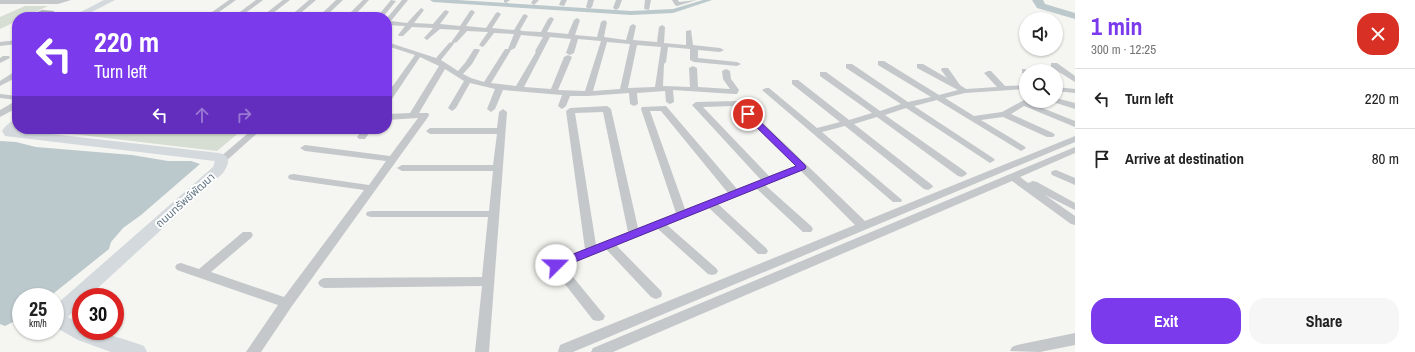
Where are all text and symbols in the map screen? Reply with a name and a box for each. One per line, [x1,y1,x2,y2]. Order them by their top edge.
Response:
text: 1 min [1091,10,1142,42]
map controls [1019,12,1063,108]
button: sound [1019,12,1063,56]
button: close [1357,13,1399,55]
text: 220 m [94,23,159,61]
icon: left [28,28,80,80]
text: 300 m · 12:25 [1091,41,1156,58]
text: Turn left [94,59,147,84]
button: search [1019,64,1063,108]
icon: left [1091,88,1113,110]
text: Turn left [1125,88,1173,109]
text: 220 m [1365,88,1399,109]
pin [731,97,765,131]
icon: arrive [737,103,759,125]
icon: left [149,104,171,126]
icon: ahead [191,104,213,126]
icon: right [233,104,255,126]
icon: arrive [1091,148,1113,170]
text: Arrive at destination [1125,148,1244,169]
text: 80 m [1372,148,1399,169]
street label: ถนนทรัพย์พัฒนา [152,170,218,230]
position arrow [535,244,577,286]
speed limit sign: 30 [72,288,124,340]
text: 25 [29,295,47,322]
button: Exit [1091,298,1241,344]
button: Share [1249,298,1399,344]
text: km/h [29,317,47,330]

